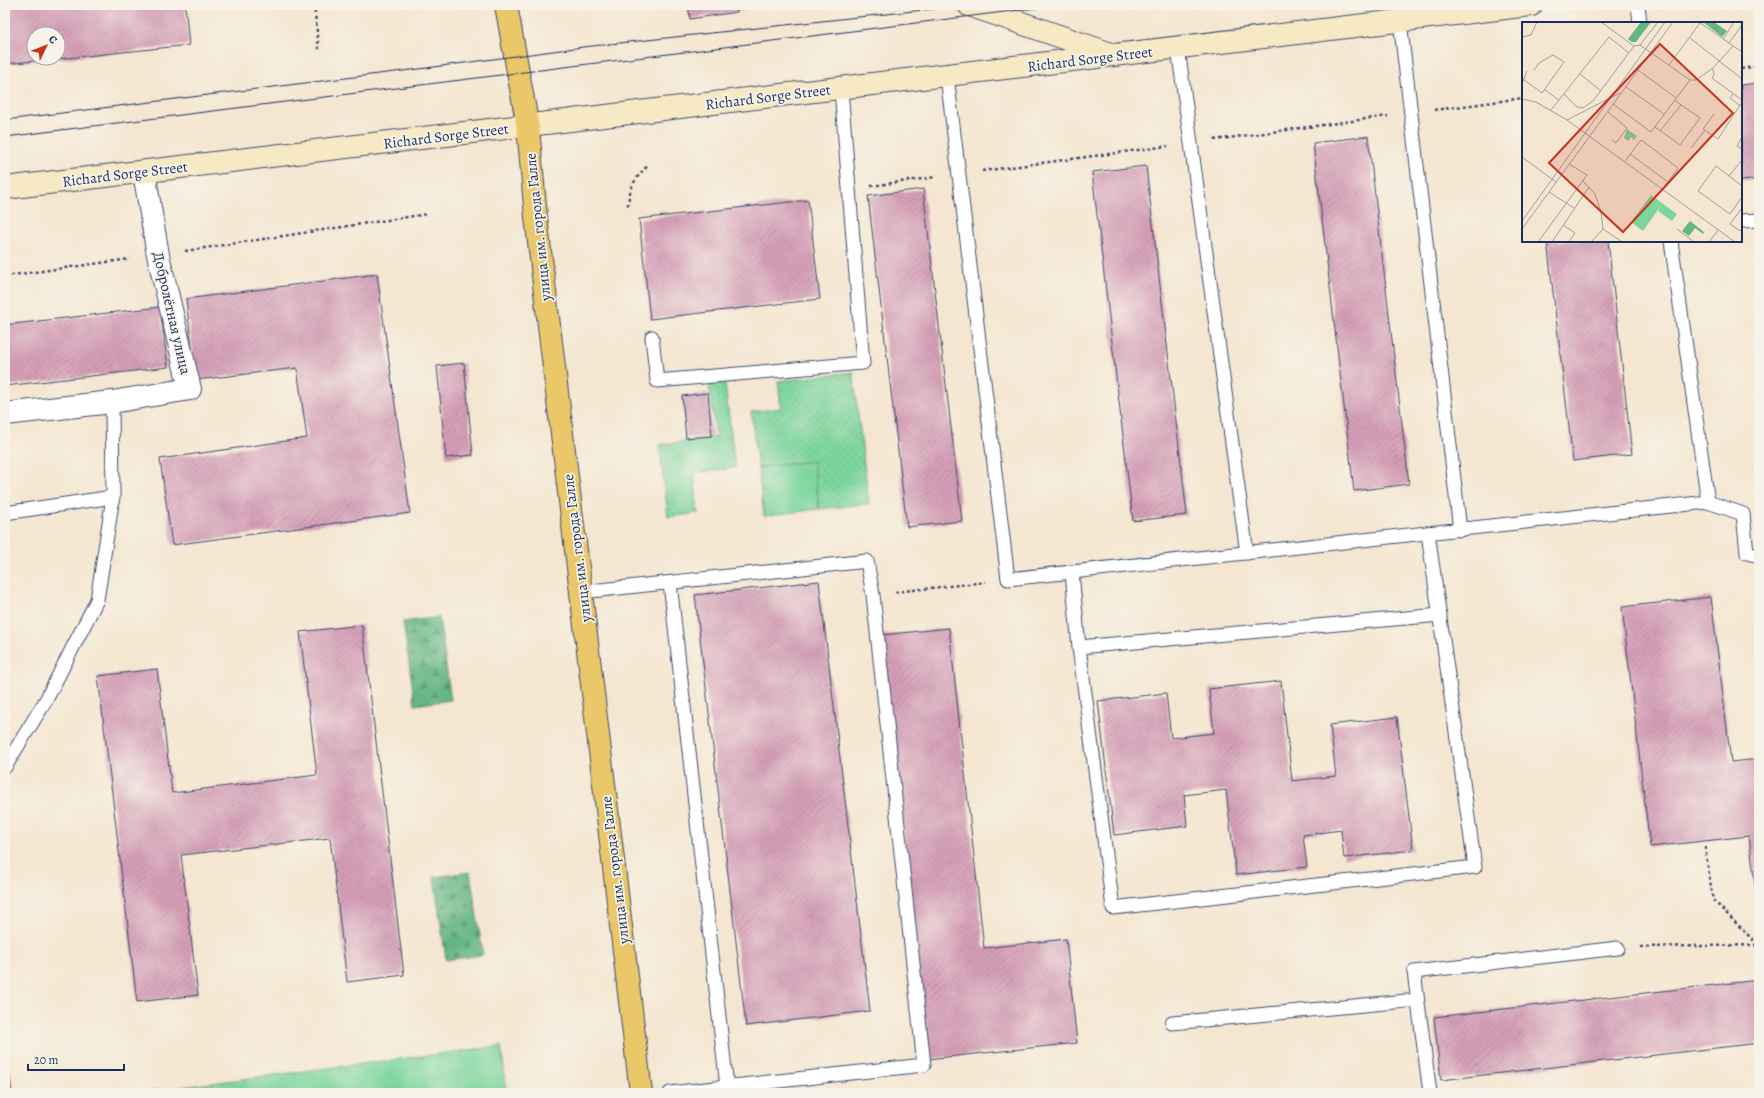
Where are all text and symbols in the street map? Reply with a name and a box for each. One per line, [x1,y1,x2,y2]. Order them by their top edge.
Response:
inset map [1522,22,1742,242]
north arrow [26,26,66,66]
text: С [45,32,61,47]
street label: Richard Sorge Street [1026,41,1154,77]
street label: Richard Sorge Street [704,79,832,115]
street label: Richard Sorge Street [382,118,510,154]
street label: улица им. города Галле [520,152,556,303]
street label: Richard Sorge Street [61,156,189,192]
street label: Добролётная улица [148,250,196,377]
street label: улица им. города Галле [558,473,596,624]
street label: улица им. города Галле [596,795,634,946]
scale bar [28,1046,124,1072]
text: 20 m [34,1052,58,1068]

